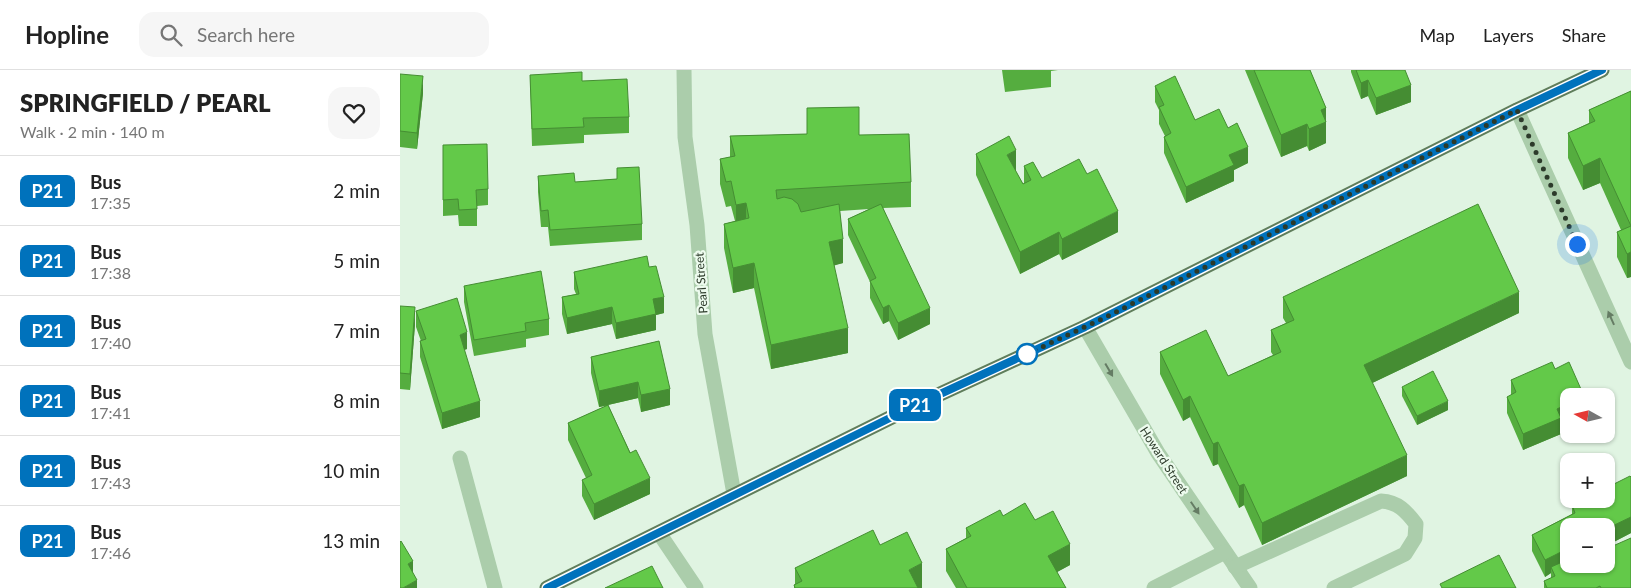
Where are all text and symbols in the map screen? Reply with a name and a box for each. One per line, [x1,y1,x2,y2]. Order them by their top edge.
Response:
search box [139,12,489,57]
text: Hopline [25,20,109,49]
icon: search [157,21,185,49]
text: Search here [197,23,295,46]
text: Map [1419,24,1455,46]
text: Layers [1483,24,1534,46]
text: Share [1562,24,1606,46]
button: heart [328,87,380,139]
text: SPRINGFIELD / PEARL [20,88,271,117]
text: Walk · 2 min · 140 m [20,122,165,141]
text: Bus [90,170,121,193]
text: 2 min [333,179,380,202]
text: P21 [31,180,64,202]
text: 17:35 [90,193,131,212]
your location [1565,232,1590,257]
text: Bus [90,240,121,263]
text: 5 min [333,249,380,272]
text: P21 [31,250,64,272]
street label: Pearl Street [691,251,711,314]
text: 17:38 [90,263,131,282]
text: Bus [90,310,121,333]
one-way arrow [1606,311,1614,325]
text: 7 min [333,319,380,342]
text: P21 [31,320,64,342]
text: 17:40 [90,333,131,352]
unlabelled marker [1016,343,1038,365]
one-way arrow [1105,363,1114,376]
text: Bus [90,380,121,403]
north arrow [1560,388,1615,442]
map controls [1560,388,1615,573]
text: 8 min [333,389,380,412]
line badge: P21 [886,389,944,421]
text: P21 [31,390,64,412]
text: P21 [899,394,931,416]
text: 17:41 [90,403,131,422]
street label: Howard Street [1137,424,1192,497]
text: Bus [90,450,121,473]
button: + [1560,453,1615,508]
text: 10 min [322,459,380,482]
text: P21 [31,460,64,482]
text: 17:43 [90,473,131,492]
one-way arrow [1190,501,1200,514]
button: − [1560,518,1615,573]
text: Bus [90,520,121,543]
text: 13 min [322,529,380,552]
text: P21 [31,530,64,552]
text: 17:46 [90,543,131,562]

